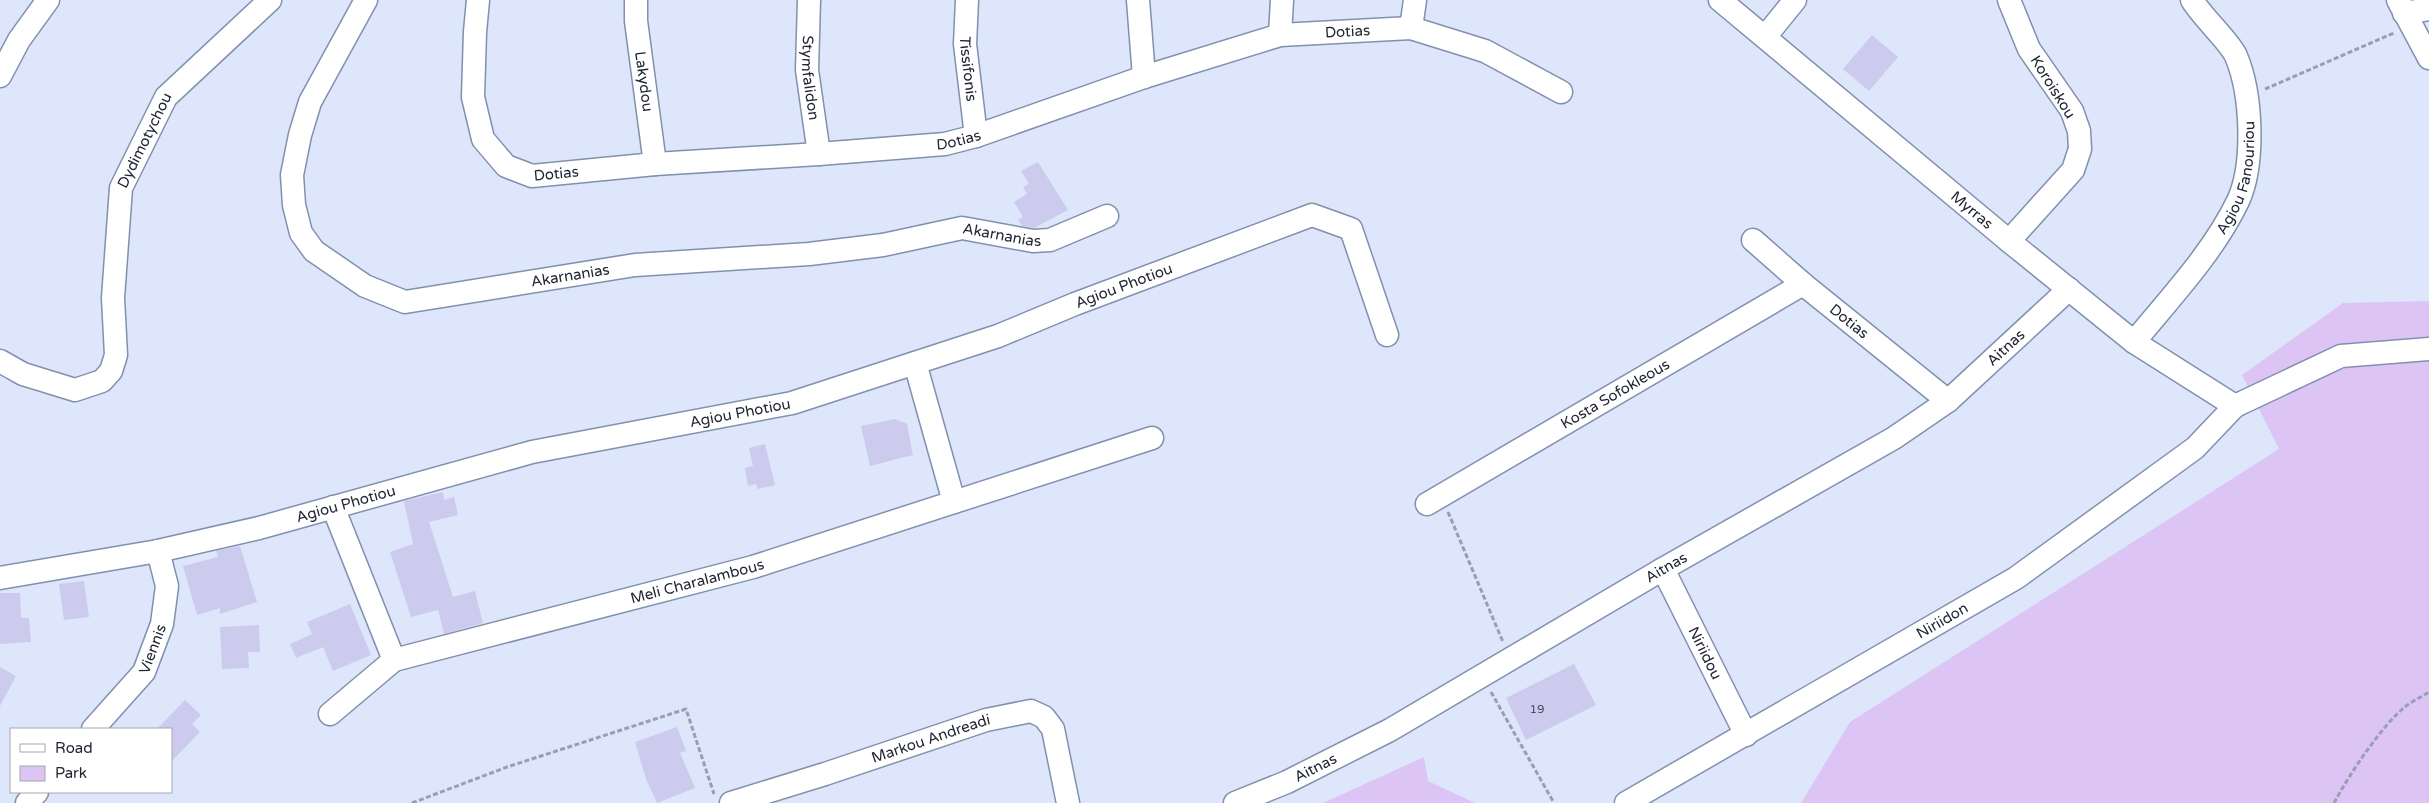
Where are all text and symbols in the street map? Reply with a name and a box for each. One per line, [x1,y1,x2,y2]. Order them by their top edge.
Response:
street label: Dotias [1325,21,1371,42]
street label: Stymfalidon [798,35,823,121]
street label: Tissifonis [956,36,981,102]
street label: Lakydou [631,50,657,113]
street label: Koroiskou [2027,52,2079,122]
street label: Dydimotychou [113,90,176,191]
street label: Agiou Fanouriou [2212,121,2258,238]
street label: Dotias [936,126,983,154]
street label: Dotias [533,162,580,185]
street label: Myrras [1947,187,1997,233]
street label: Akarnanias [961,219,1042,250]
street label: Agiou Photiou [1073,259,1175,312]
street label: Akarnanias [530,260,611,291]
street label: Dotias [1826,300,1872,342]
street label: Aitnas [1983,326,2028,370]
street label: Kosta Sofokleous [1558,355,1673,433]
street label: Agiou Photiou [688,394,792,431]
street label: Agiou Photiou [294,481,398,526]
street label: Aitnas [1642,548,1690,586]
street label: Meli Charalambous [629,555,766,607]
street label: Niriidon [1913,599,1971,643]
street label: Viennis [135,622,170,676]
street label: Niriidou [1684,624,1726,682]
house number: 19 [1529,702,1545,716]
street label: Markou Andreadi [869,710,992,767]
legend [10,728,172,793]
text: Road [55,739,93,757]
street label: Aitnas [1291,749,1340,786]
text: Park [55,764,87,782]

